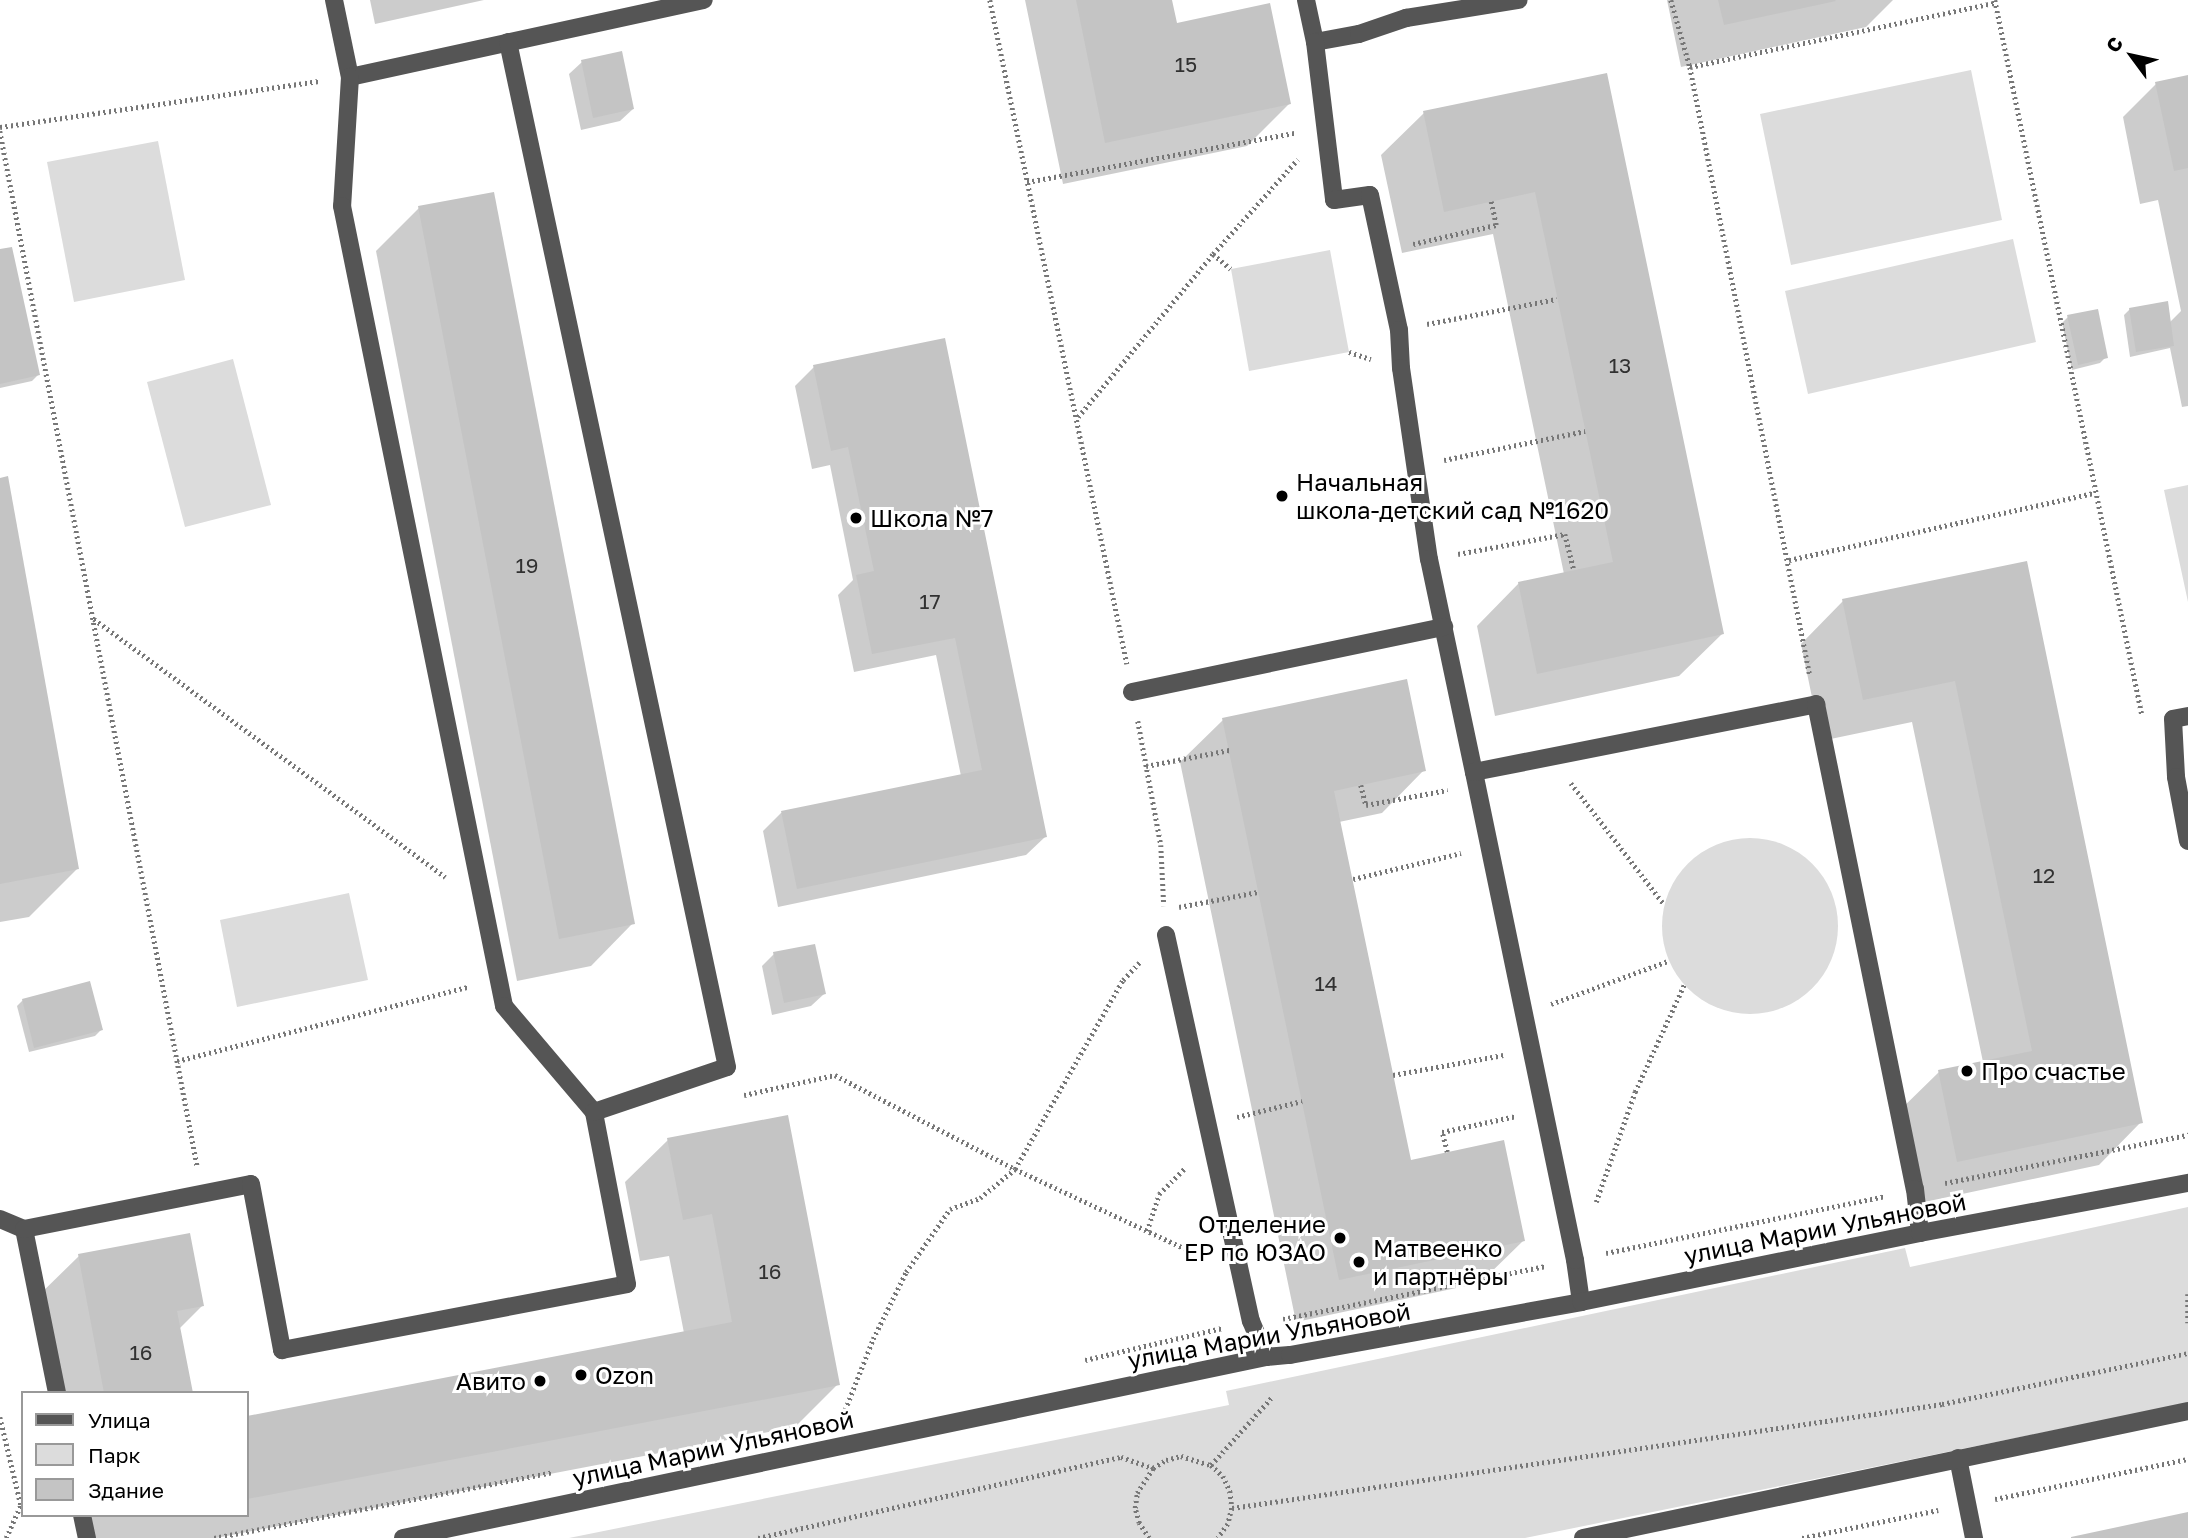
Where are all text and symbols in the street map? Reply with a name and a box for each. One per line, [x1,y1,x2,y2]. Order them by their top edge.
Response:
north arrow [2097,21,2167,91]
text: С [2101,32,2127,56]
house number: 15 [1175,51,1197,77]
house number: 13 [1609,352,1631,378]
place label: Начальная школа-детский сад №1620 [1296,468,1609,524]
marker: Начальная школа-детский сад №1620 [1274,488,1290,504]
place label: Школа №7 [870,504,993,532]
marker: Школа №7 [848,510,864,526]
house number: 19 [516,552,538,578]
house number: 17 [919,588,941,614]
house number: 12 [2033,862,2055,888]
house number: 14 [1315,970,1337,996]
place label: Про счастье [1981,1057,2126,1085]
marker: Про счастье [1959,1063,1975,1079]
street label: улица Марии Ульяновой [1682,1187,1968,1269]
place label: Отделение ЕР по ЮЗАО [1184,1210,1326,1266]
marker: Отделение ЕР по ЮЗАО [1332,1230,1348,1246]
place label: Матвеенко и партнёры [1373,1234,1509,1290]
marker: Матвеенко и партнёры [1351,1254,1367,1270]
house number: 16 [759,1258,781,1284]
street label: улица Марии Ульяновой [1125,1296,1413,1374]
house number: 16 [130,1339,152,1365]
place label: Ozon [595,1361,654,1389]
place label: Авито [456,1367,526,1395]
marker: Ozon [573,1367,589,1383]
marker: Авито [532,1373,548,1389]
legend [21,1391,248,1517]
street label: улица Марии Ульяновой [570,1404,856,1492]
text: Улица [88,1407,151,1433]
text: Парк [88,1442,141,1468]
text: Здание [88,1477,164,1503]

